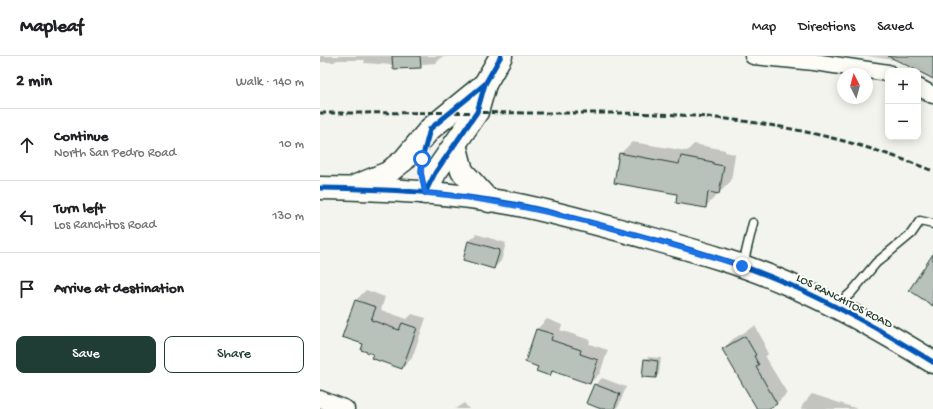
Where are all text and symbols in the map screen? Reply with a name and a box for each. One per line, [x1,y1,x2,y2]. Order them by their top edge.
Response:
text: Mapleaf [20,16,83,39]
text: Map [752,19,776,36]
text: Directions [798,19,855,36]
text: Saved [877,19,913,36]
north arrow [837,68,873,104]
map controls [885,68,921,140]
button: + [885,68,921,104]
text: 2 min [16,72,52,92]
text: Walk · 140 m [236,75,304,90]
button: − [885,104,921,140]
text: Continue [54,128,108,146]
icon: ahead [16,134,38,156]
text: 10 m [279,137,304,152]
text: North San Pedro Road [54,146,176,161]
route start [413,150,431,168]
text: Turn left [54,200,105,218]
icon: left [16,206,38,228]
text: 130 m [272,209,304,224]
text: Los Ranchitos Road [54,218,156,233]
route end [733,257,751,275]
street label: LOS RANCHITOS ROAD [794,272,895,332]
icon: arrive [16,278,38,300]
text: Arrive at destination [54,280,184,298]
button: Save [16,336,156,373]
button: Share [164,336,304,373]

